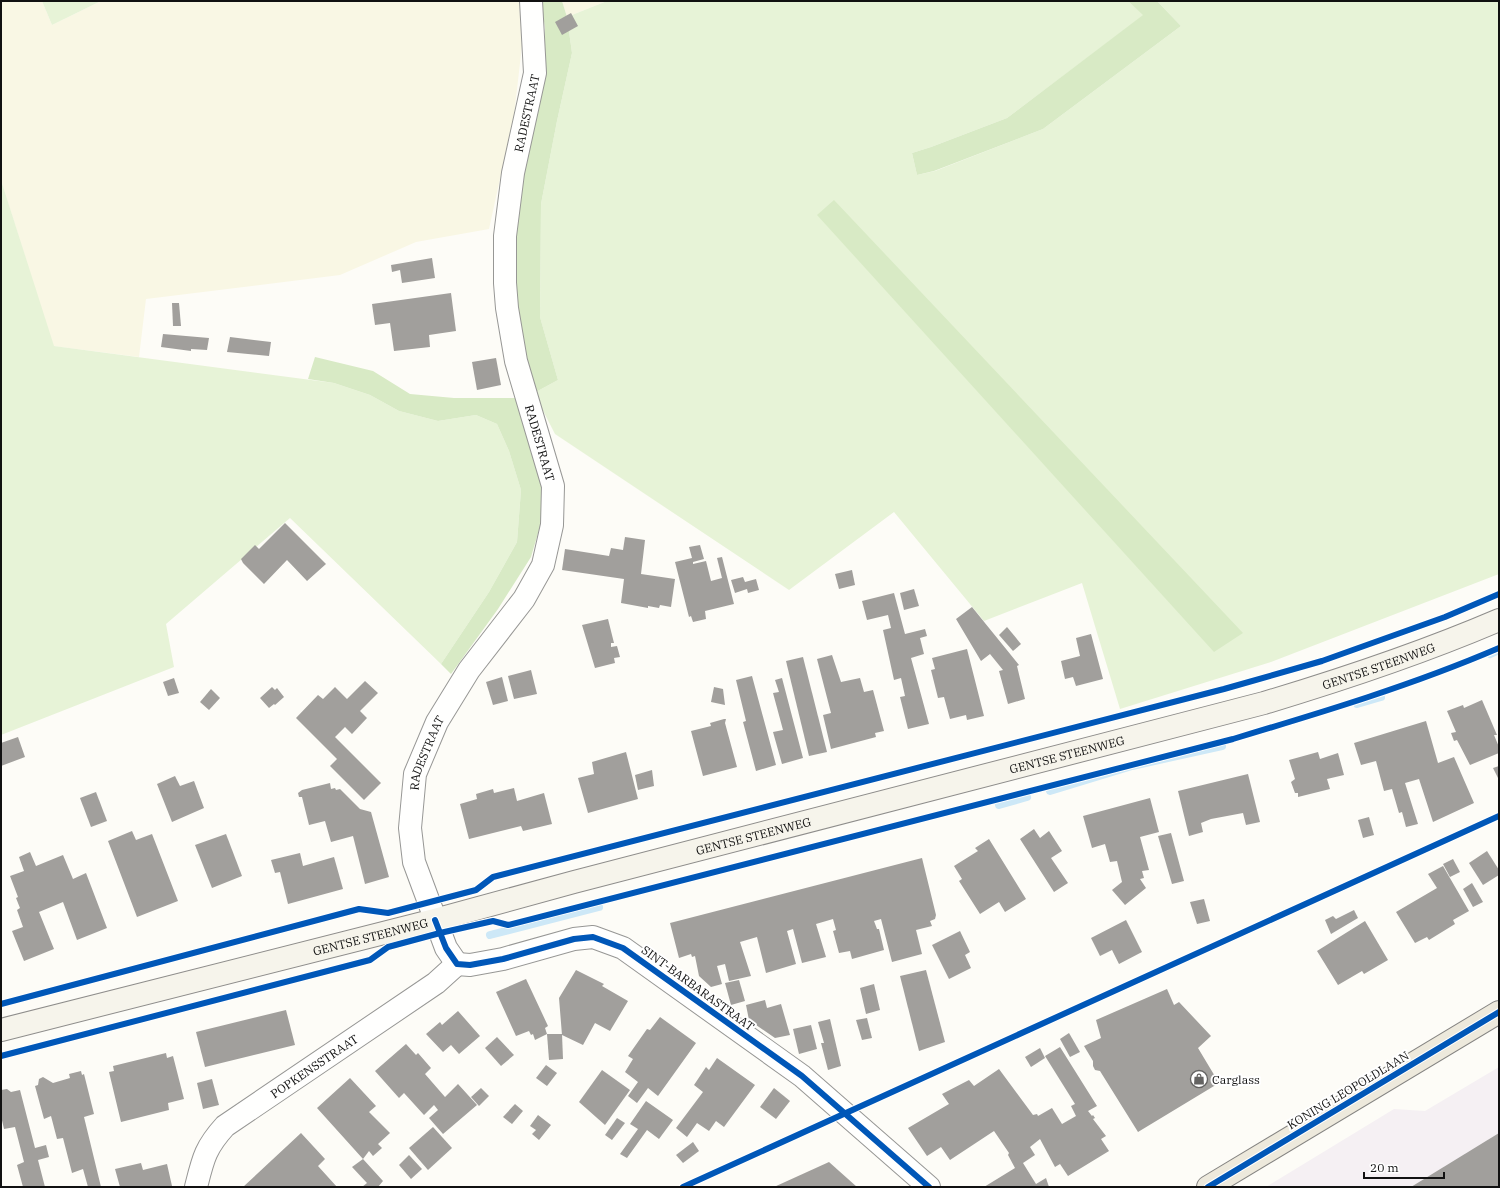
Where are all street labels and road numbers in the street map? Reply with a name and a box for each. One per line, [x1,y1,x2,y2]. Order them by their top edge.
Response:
street label: RADESTRAAT [510,73,542,153]
street label: RADESTRAAT [522,403,558,483]
street label: GENTSE STEENWEG [1320,639,1437,692]
street label: RADESTRAAT [406,712,447,791]
street label: GENTSE STEENWEG [1008,732,1126,776]
street label: GENTSE STEENWEG [694,813,813,858]
street label: GENTSE STEENWEG [311,914,430,958]
street label: SINT-BARBARASTRAAT [639,942,757,1034]
street label: POPKENSSTRAAT [267,1031,361,1101]
street label: KONING LEOPOLDLAAN [1284,1048,1412,1132]

